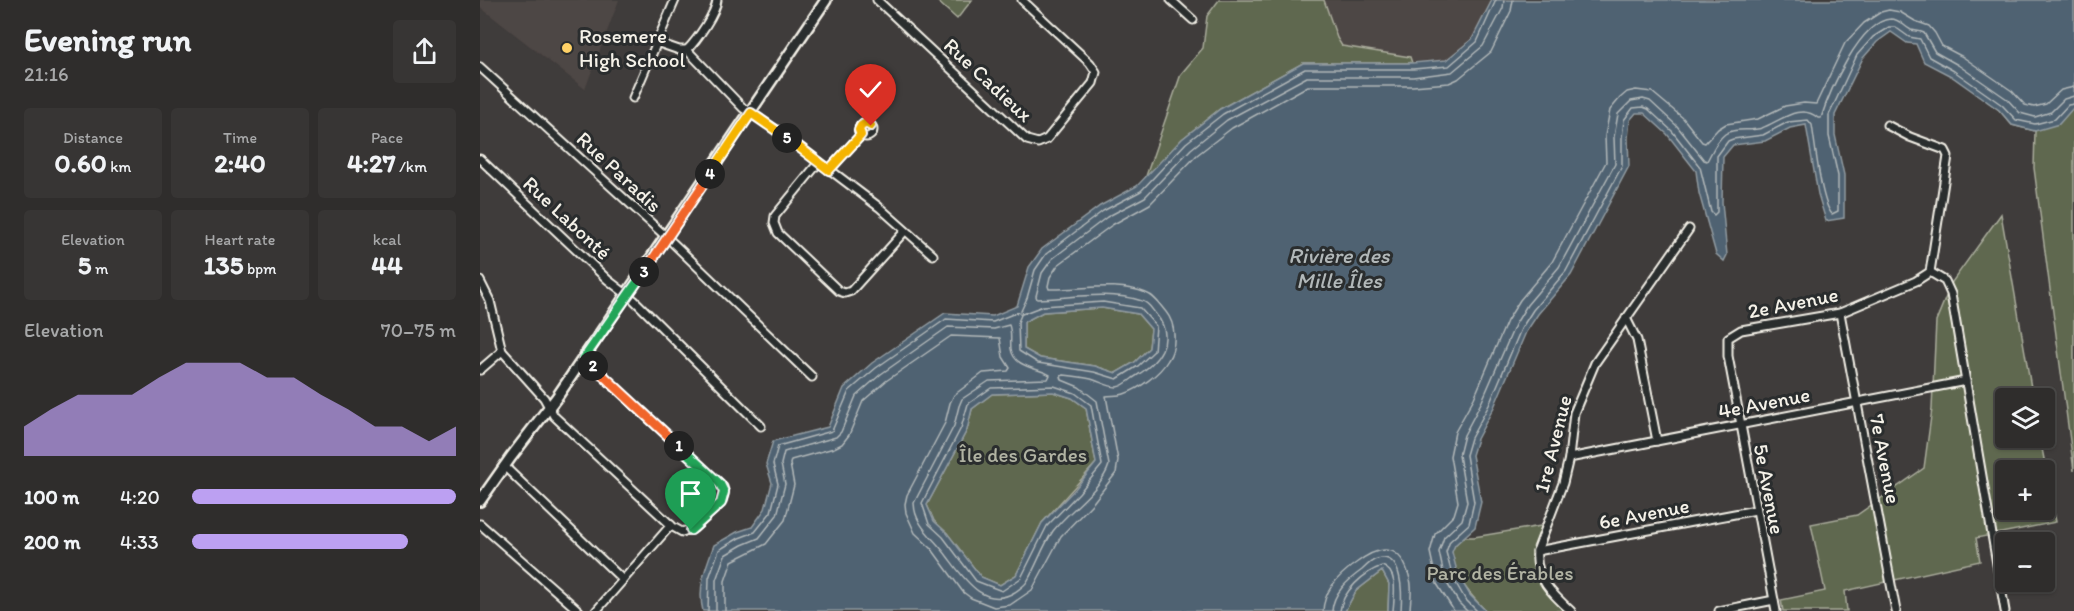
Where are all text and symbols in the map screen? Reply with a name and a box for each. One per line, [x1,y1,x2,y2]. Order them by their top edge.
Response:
text: Evening run [24,20,191,59]
button: share [393,20,456,83]
place label: Rosemere High School [579,23,686,72]
street label: Rue Cadieux [939,32,1038,127]
marker: Rosemere High School [560,41,574,55]
text: 21:16 [24,62,69,86]
pin [845,64,896,126]
icon: check [854,73,887,106]
pin: 5 [772,123,802,153]
street label: Rue Paradis [572,126,667,217]
text: Distance [63,128,123,147]
text: Time [223,128,257,147]
text: Pace [371,128,403,147]
text: 5 [783,128,791,147]
text: 0.60 [55,147,107,179]
text: 2:40 [214,147,266,179]
text: 4:27 [347,147,396,179]
text: km [107,157,131,176]
text: /km [396,157,427,176]
pin: 4 [695,159,725,189]
text: 4 [705,164,715,183]
street label: Rue Labonté [518,171,617,265]
text: Elevation [61,230,125,249]
text: Heart rate [205,230,275,249]
text: kcal [373,230,401,249]
water label: Rivière des Mille Îles [1288,242,1391,294]
text: 5 [78,249,91,281]
text: 135 [203,249,243,281]
text: 44 [371,249,403,281]
pin: 3 [629,257,659,287]
text: m [91,259,108,278]
text: bpm [243,259,277,278]
text: 3 [640,262,648,281]
street label: 2e Avenue [1746,282,1840,324]
text: Elevation [24,318,103,342]
text: 70–75 m [381,318,456,342]
pin: 2 [578,351,608,381]
text: 2 [589,356,597,375]
street label: 4e Avenue [1716,381,1812,424]
map controls [1995,388,2055,592]
button: layers [1995,388,2055,448]
street label: 1re Avenue [1528,393,1577,495]
street label: 7e Avenue [1865,412,1906,506]
pin: 1 [664,431,694,461]
text: 1 [675,436,683,455]
park label: Île des Gardes [959,442,1087,467]
street label: 5e Avenue [1748,442,1790,536]
button: + [1995,460,2055,520]
pin [665,468,716,530]
icon: arrive [674,477,707,510]
text: 100 m [24,485,79,509]
text: 4:20 [120,485,160,509]
street label: 6e Avenue [1597,493,1691,535]
text: 200 m [24,530,80,554]
text: 4:33 [120,530,159,554]
button: − [1995,532,2055,592]
park label: Parc des Érables [1426,560,1574,585]

